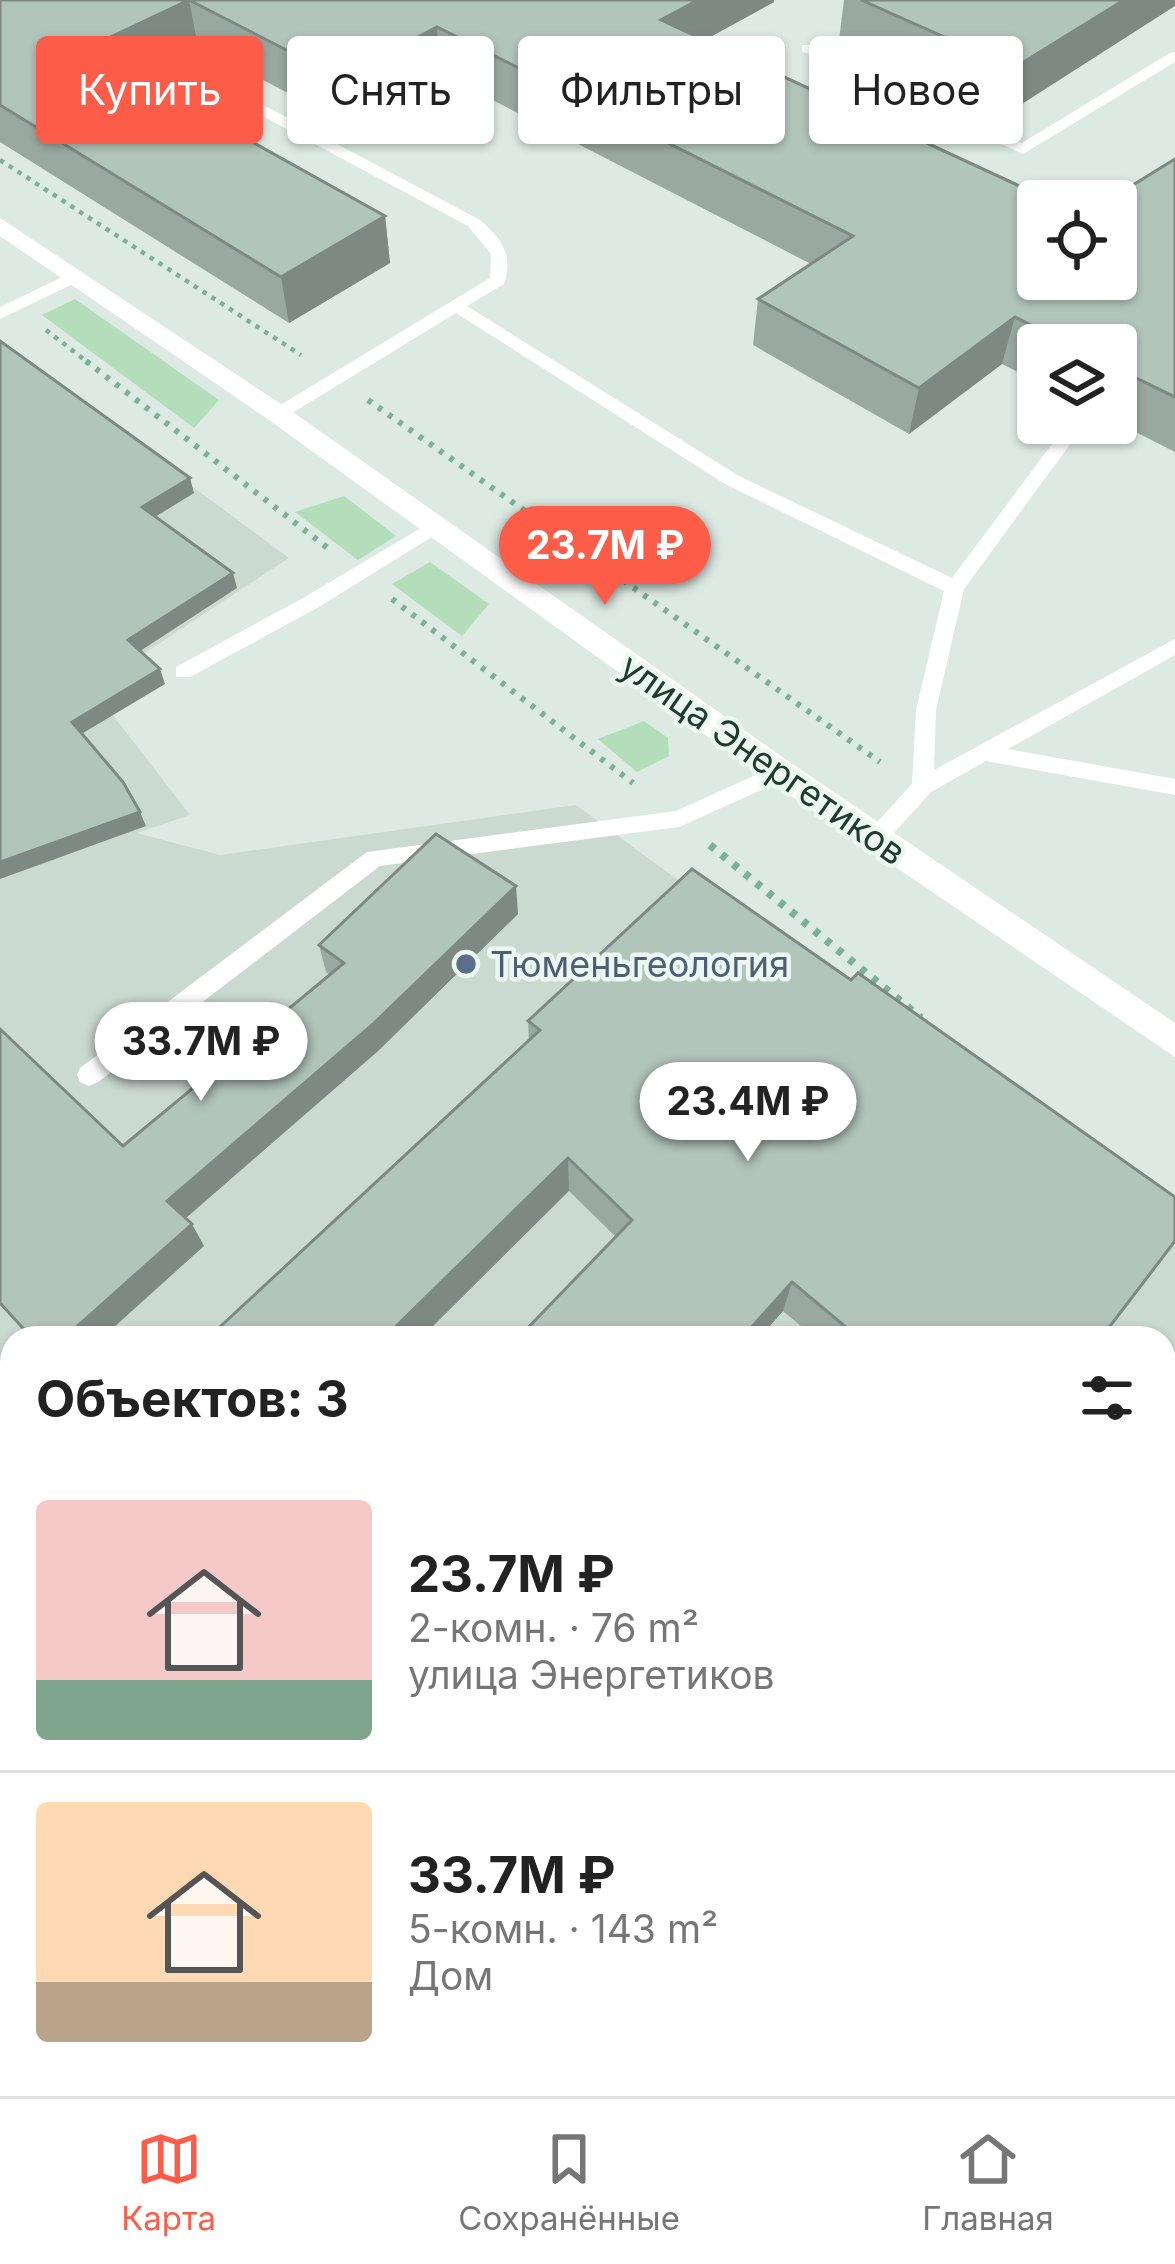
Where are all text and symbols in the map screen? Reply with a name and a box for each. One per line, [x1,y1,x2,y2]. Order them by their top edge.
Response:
chip: Купить [36,36,263,144]
chip: Снять [287,36,494,144]
chip: Фильтры [518,36,785,144]
chip: Новое [809,36,1023,144]
map controls [1017,180,1137,444]
button: locate [1017,180,1137,300]
button: layers [1017,324,1137,444]
pin: 23.7M ₽ [494,506,716,608]
text: 23.7M ₽ [526,521,684,568]
street label: улица Энергетиков [612,644,914,874]
place label: Тюменьгеология [490,942,789,986]
marker: Тюменьгеология [453,951,479,977]
pin: 33.7M ₽ [90,1002,312,1104]
text: 33.7M ₽ [122,1017,280,1064]
pin: 23.4M ₽ [637,1062,859,1164]
text: 23.4M ₽ [667,1077,829,1124]
icon: filters [1074,1365,1140,1431]
text: Объектов: 3 [36,1368,349,1429]
text: 23.7M ₽ [408,1543,615,1604]
icon: home [132,1548,276,1692]
text: 2-комн. · 76 m² [408,1604,699,1651]
text: улица Энергетиков [408,1651,775,1698]
text: 33.7M ₽ [408,1844,616,1905]
icon: home [132,1850,276,1994]
text: 5-комн. · 143 m² [408,1905,718,1952]
text: Дом [408,1952,493,1999]
tab: Карта [121,2126,216,2238]
tab: Сохранённые [458,2126,680,2238]
tab: Главная [922,2126,1054,2238]

